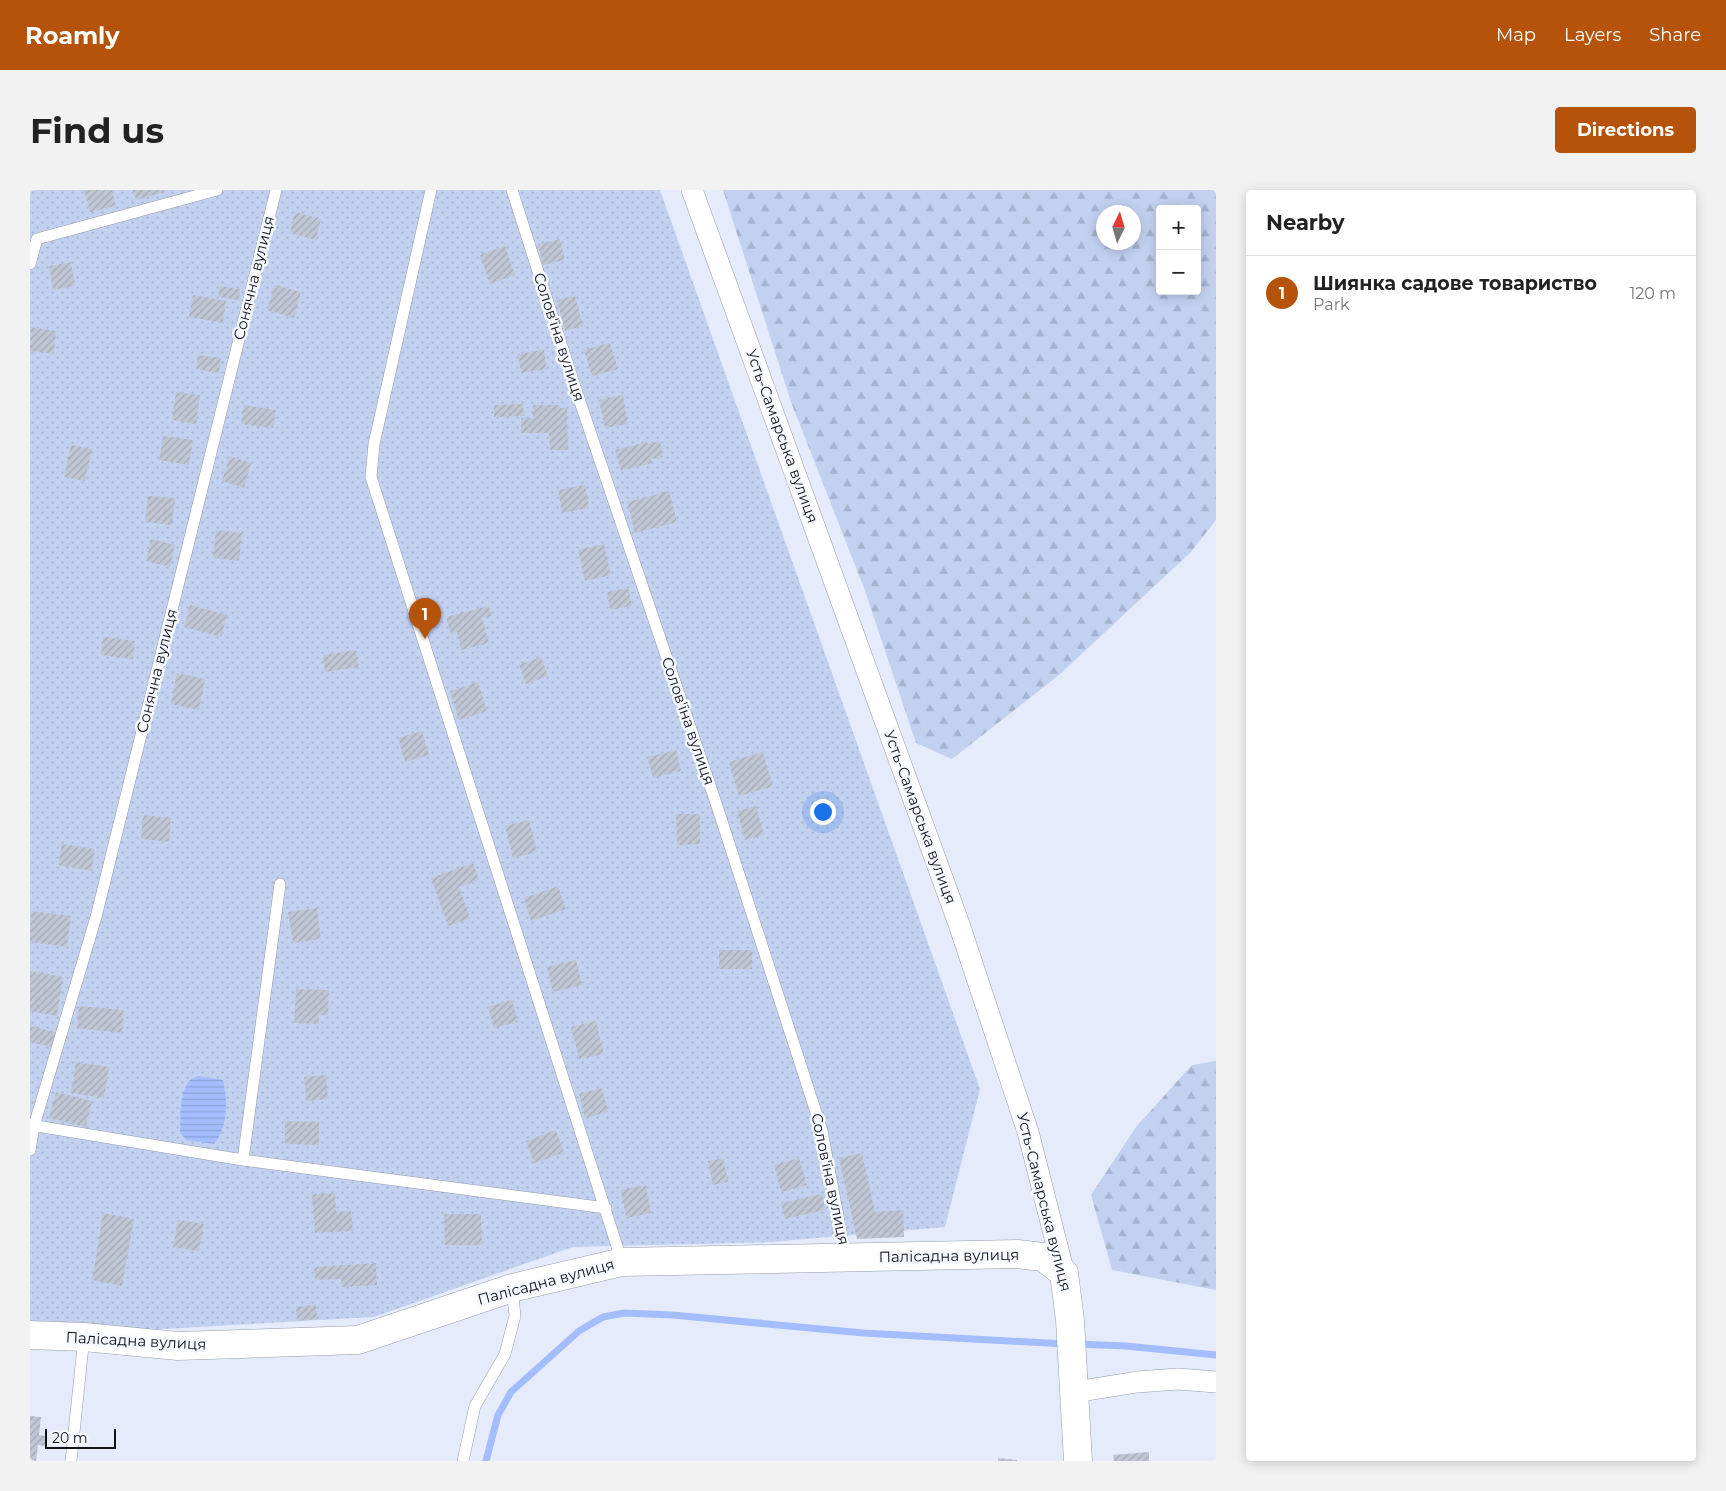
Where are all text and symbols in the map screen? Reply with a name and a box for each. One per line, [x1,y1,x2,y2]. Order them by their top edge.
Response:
text: Roamly [25,21,120,50]
text: Map [1496,24,1536,46]
text: Layers [1564,24,1621,46]
text: Share [1649,24,1701,46]
button: Directions [1555,107,1696,153]
text: Find us [30,109,164,152]
north arrow [1096,205,1141,250]
map controls [1156,205,1201,295]
button: + [1156,205,1201,250]
text: Nearby [1266,210,1345,235]
street label: Сонячна вулиця [229,214,278,342]
button: − [1156,250,1201,295]
street label: Солов'їна вулиця [530,270,589,404]
text: Шиянка садове товариство [1313,272,1597,295]
text: 1 [1279,284,1285,303]
text: 120 m [1629,284,1676,303]
text: Park [1313,295,1350,314]
street label: Усть-Самарська вулиця [742,346,823,525]
pin: 1 [409,598,441,639]
street label: Сонячна вулиця [132,607,181,735]
street label: Солов'їна вулиця [658,654,719,787]
street label: Усть-Самарська вулиця [880,727,961,906]
your location [810,799,836,825]
street label: Усть-Самарська вулиця [1013,1110,1076,1293]
street label: Солов'їна вулиця [807,1111,854,1247]
street label: Палісадна вулиця [878,1245,1020,1266]
street label: Палісадна вулиця [475,1254,616,1309]
street label: Палісадна вулиця [65,1327,207,1354]
scale bar [45,1426,116,1449]
text: 20 m [52,1429,88,1447]

